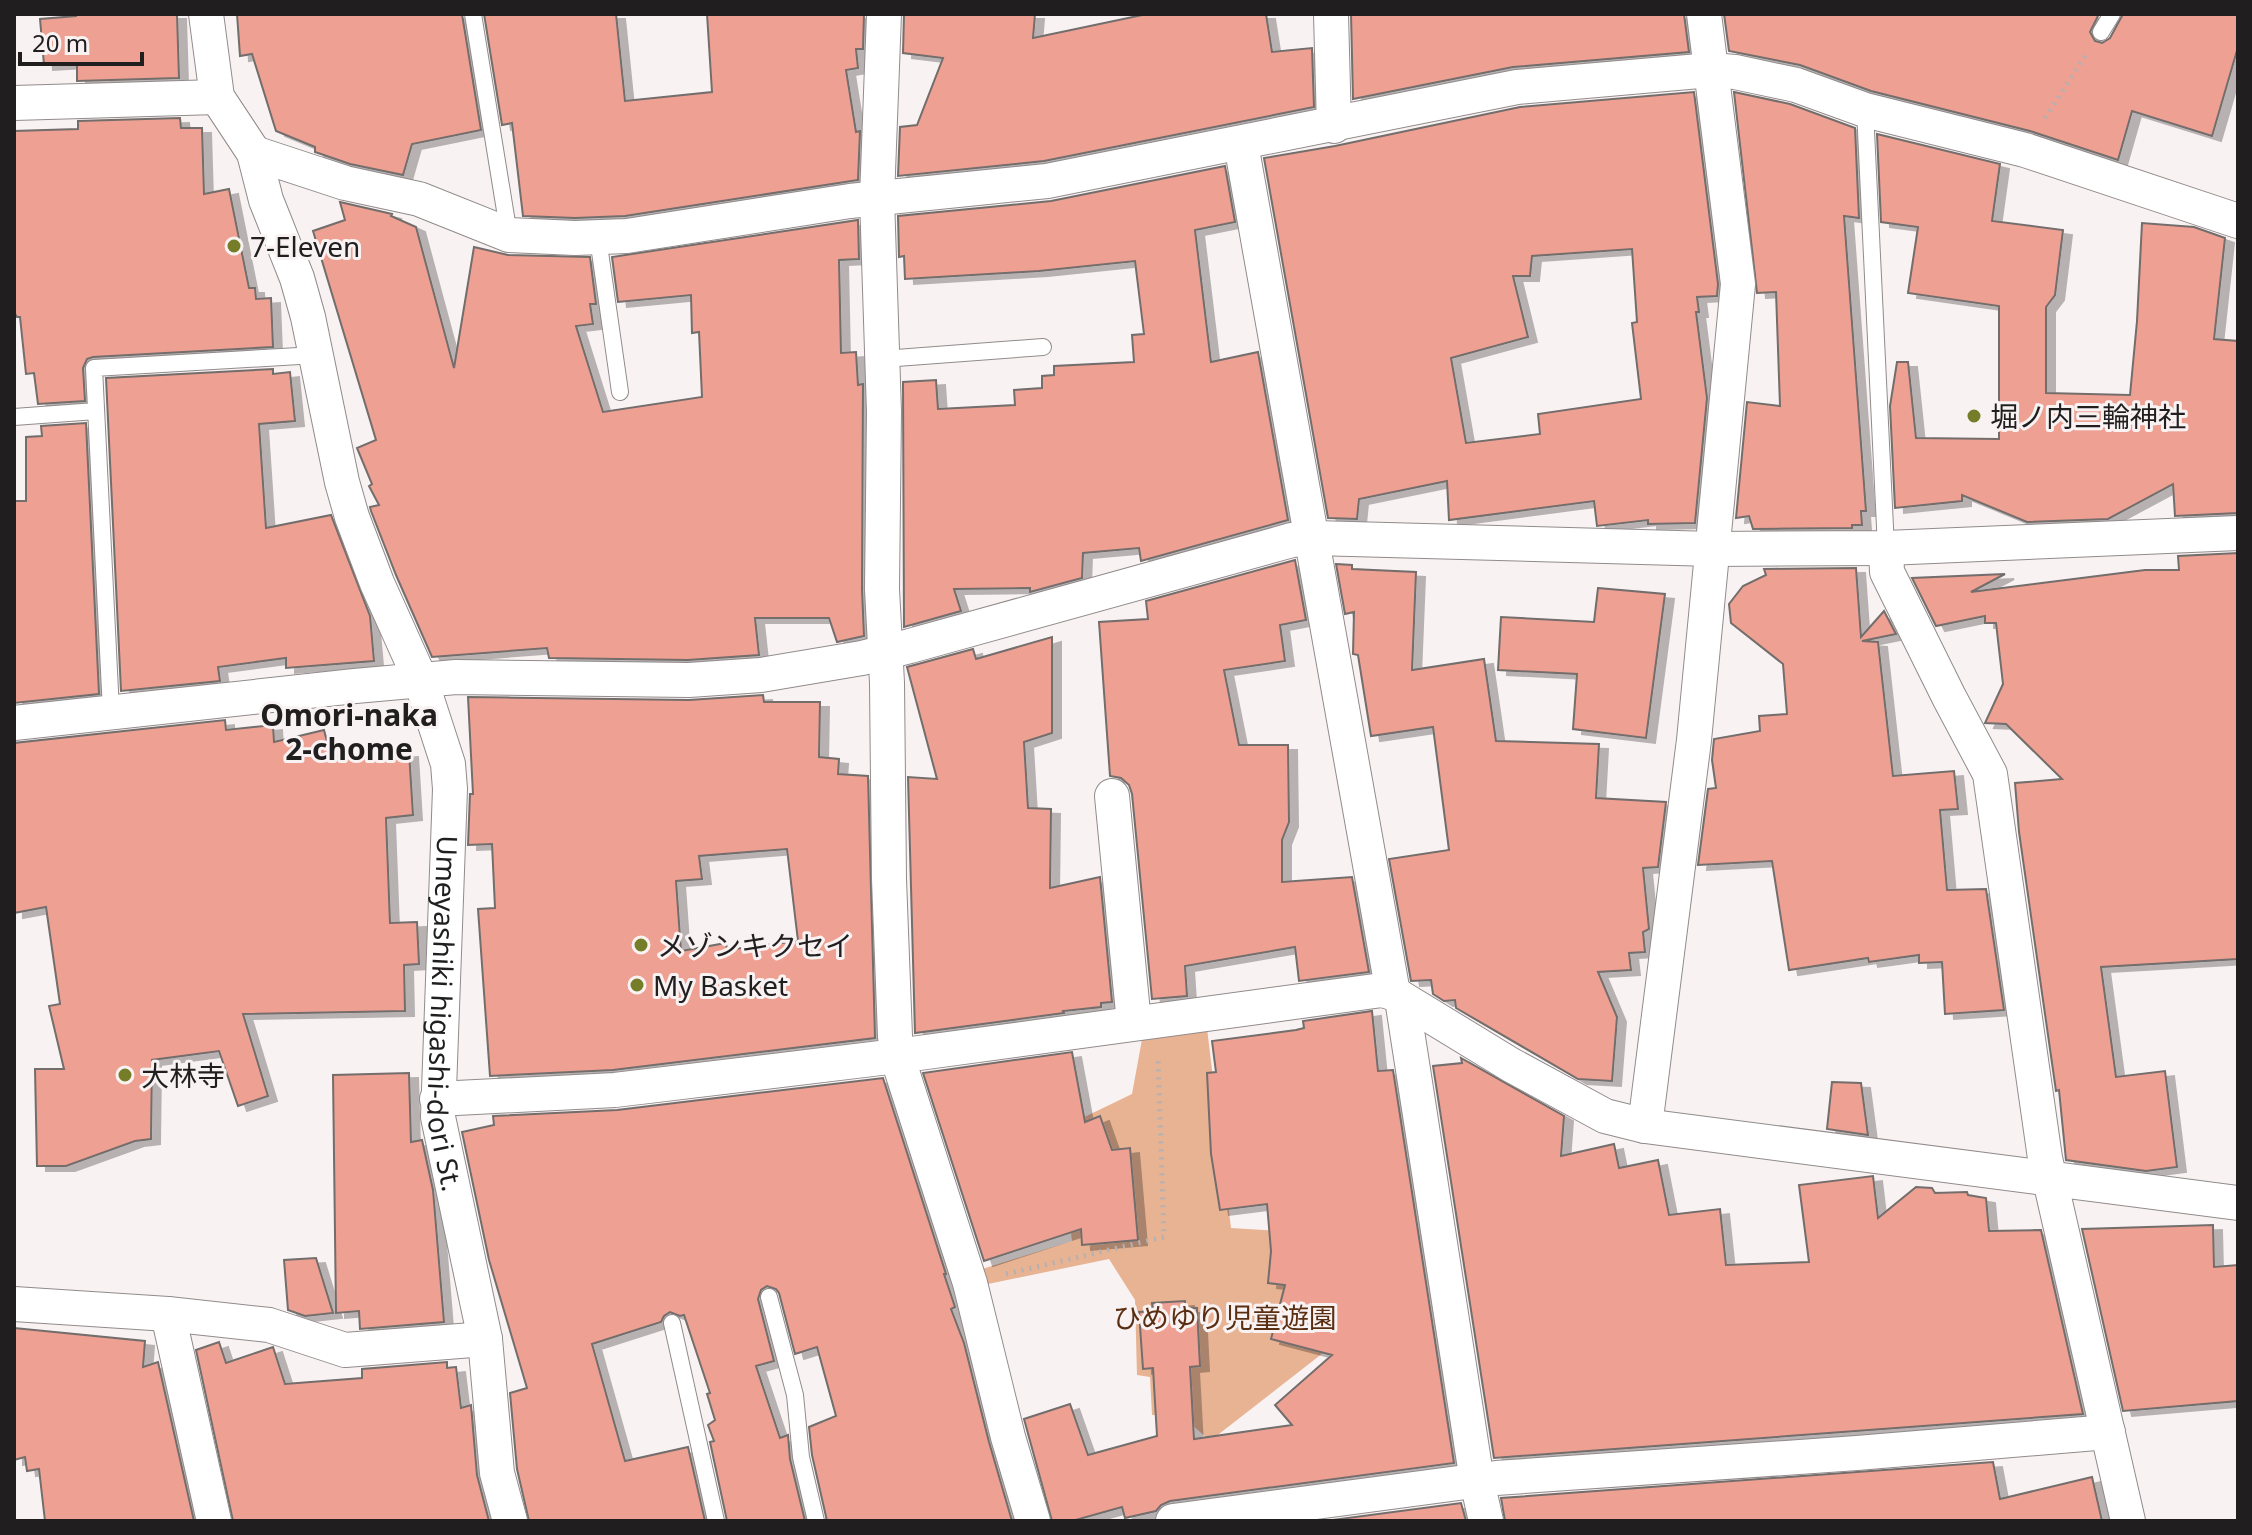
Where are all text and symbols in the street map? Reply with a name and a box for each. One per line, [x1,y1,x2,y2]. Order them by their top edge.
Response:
scale bar [20,16,142,66]
text: 20 m [32,26,88,59]
place label: 7-Eleven [250,227,360,265]
marker: 7-Eleven [225,237,243,255]
place label: 堀ノ内三輪神社 [1990,397,2186,435]
marker: 堀ノ内三輪神社 [1965,407,1983,425]
district label: Omori-naka 2-chome [260,694,438,769]
street label: Umeyashiki higashi-dori St. [419,835,472,1195]
place label: メゾンキクセイ [657,926,853,964]
marker: メゾンキクセイ [632,936,650,954]
place label: My Basket [653,966,788,1004]
marker: My Basket [628,976,646,994]
place label: 大林寺 [141,1056,225,1094]
marker: 大林寺 [116,1066,134,1084]
park label: ひめゆり児童遊園 [1113,1298,1337,1336]

